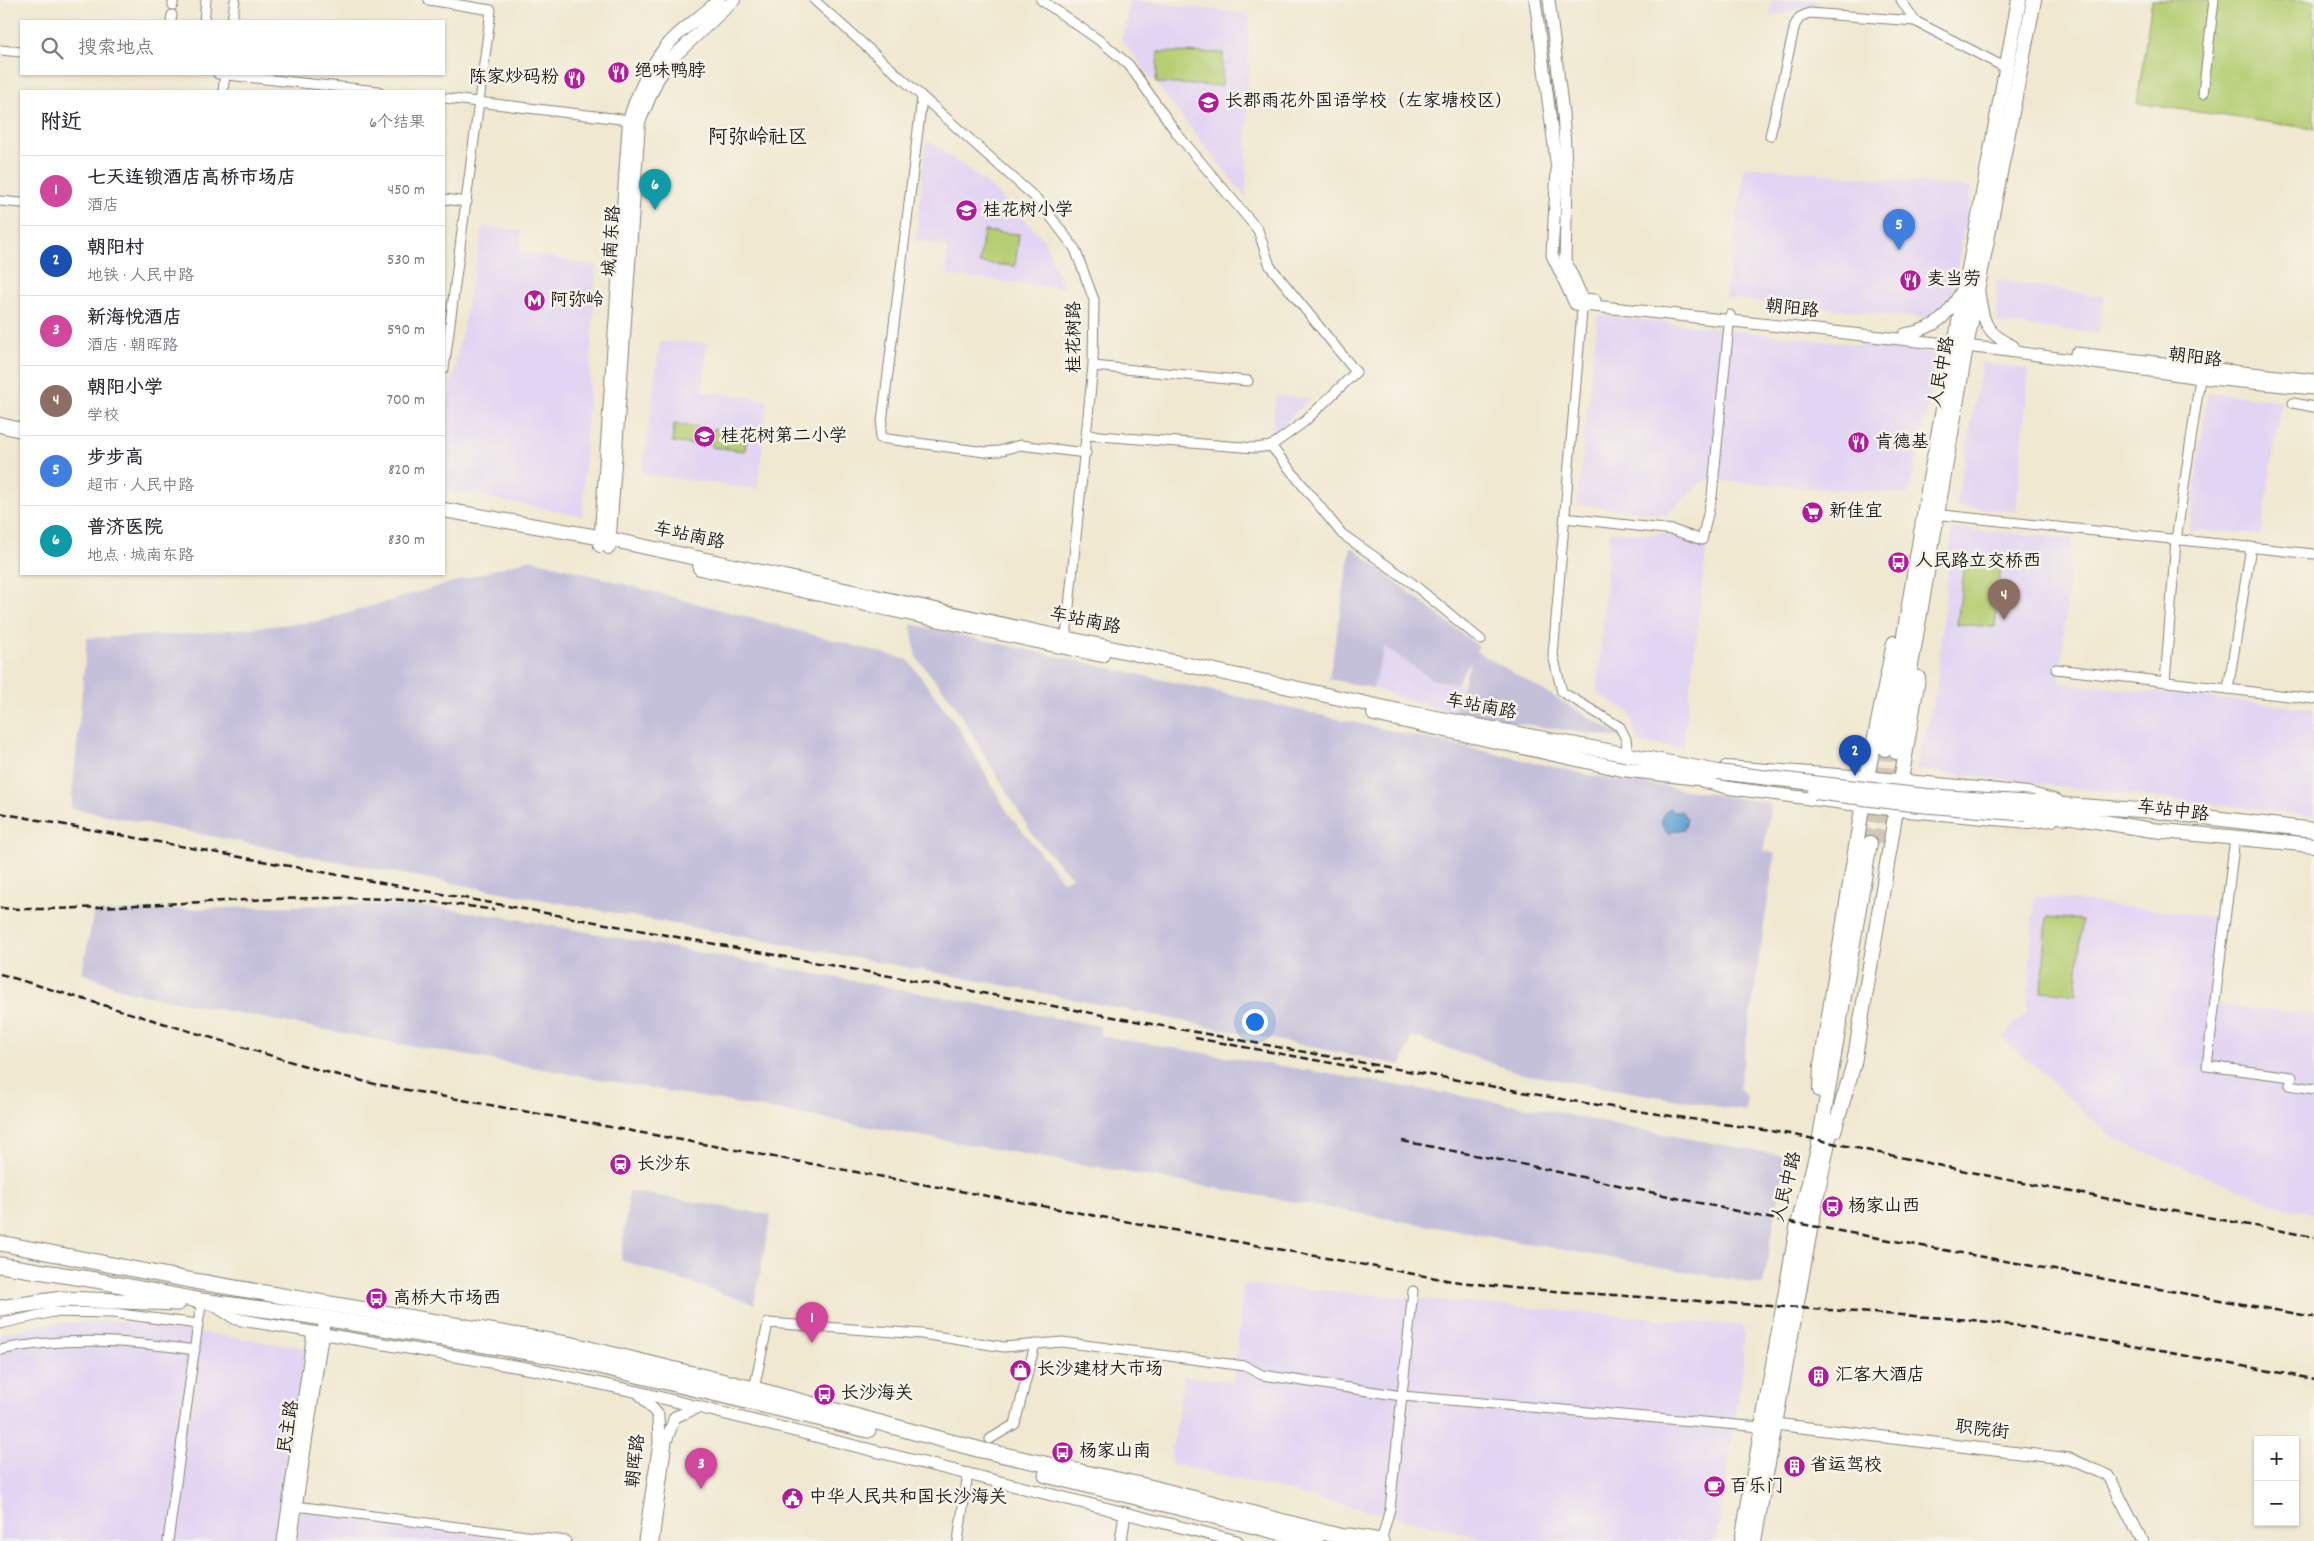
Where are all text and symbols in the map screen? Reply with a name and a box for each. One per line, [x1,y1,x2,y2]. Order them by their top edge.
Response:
search box [20,20,445,75]
icon: search [38,34,66,62]
text: 搜索地点 [78,36,154,63]
restaurant icon: 绝味鸭脖 [606,60,630,84]
place label: 绝味鸭脖 [634,60,706,85]
place label: 陈家炒码粉 [469,66,559,91]
restaurant icon: 陈家炒码粉 [563,66,587,90]
school or university icon: 长郡雨花外国语学校（左家塘校区） [1197,90,1221,114]
place label: 长郡雨花外国语学校（左家塘校区） [1225,90,1513,115]
text: 附近 [40,109,82,139]
text: 6个结果 [369,112,425,135]
district label: 阿弥岭社区 [708,125,808,153]
text: 七天连锁酒店高桥市场店 [87,166,296,193]
pin: 6 [639,169,671,210]
text: 1 [54,179,58,202]
text: 450 m [388,179,425,202]
text: 酒店 [87,195,119,218]
school or university icon: 桂花树小学 [955,199,979,223]
place label: 桂花树小学 [983,199,1073,224]
street label: 城南东路 [598,204,628,278]
pin: 5 [1883,209,1915,250]
text: 朝阳村 [87,236,144,263]
text: 2 [53,249,60,272]
text: 530 m [387,249,425,272]
text: 地铁 · 人民中路 [87,265,194,288]
restaurant icon: 麦当劳 [1899,268,1923,292]
place label: 麦当劳 [1927,268,1981,293]
metro station icon: 阿弥岭 [522,289,546,313]
place label: 阿弥岭 [550,289,604,314]
street label: 朝阳路 [1764,295,1820,325]
street label: 桂花树路 [1063,301,1088,373]
text: 新海悦酒店 [87,306,182,333]
text: 3 [52,319,60,342]
text: 590 m [387,319,425,342]
street label: 人民中路 [1924,334,1962,410]
text: 酒店 · 朝晖路 [87,335,178,358]
street label: 朝阳路 [2167,343,2223,375]
text: 朝阳小学 [87,376,163,403]
text: 4 [53,389,59,412]
text: 700 m [387,389,425,412]
text: 学校 [87,405,119,428]
school or university icon: 桂花树第二小学 [693,425,717,449]
place label: 桂花树第二小学 [721,425,847,450]
restaurant icon: 肯德基 [1847,431,1871,455]
place label: 肯德基 [1875,431,1929,456]
text: 步步高 [87,446,144,473]
text: 5 [52,459,60,482]
text: 820 m [388,459,425,482]
text: 超市 · 人民中路 [87,475,194,498]
supermarket icon: 新佳宜 [1801,500,1825,524]
place label: 新佳宜 [1829,500,1883,525]
text: 普济医院 [87,516,163,543]
street label: 车站南路 [651,517,727,557]
text: 6 [52,529,60,552]
text: 830 m [388,529,425,552]
text: 地点 · 城南东路 [87,545,194,568]
bus stop icon: 人民路立交桥西 [1887,550,1911,574]
place label: 人民路立交桥西 [1915,550,2041,575]
pin: 4 [1988,579,2020,620]
street label: 车站南路 [1047,602,1123,642]
street label: 车站南路 [1443,689,1519,727]
pin: 2 [1839,735,1871,776]
street label: 车站中路 [2136,795,2210,829]
your location [1242,1009,1268,1035]
street label: 人民中路 [1767,1149,1809,1225]
station icon: 长沙东 [609,1153,633,1177]
place label: 长沙东 [637,1153,691,1178]
bus stop icon: 杨家山西 [1820,1195,1844,1219]
place label: 杨家山西 [1848,1195,1920,1220]
bus stop icon: 高桥大市场西 [365,1287,389,1311]
place label: 高桥大市场西 [393,1287,501,1312]
pin: 1 [796,1302,828,1343]
shop icon: 长沙建材大市场 [1009,1358,1033,1382]
place label: 长沙建材大市场 [1037,1358,1163,1383]
building icon: 汇客大酒店 [1807,1364,1831,1388]
place label: 汇客大酒店 [1835,1364,1925,1389]
bus stop icon: 长沙海关 [813,1382,837,1406]
place label: 长沙海关 [841,1382,913,1407]
street label: 民主路 [273,1398,307,1456]
street label: 职院街 [1954,1415,2010,1447]
street label: 朝晖路 [622,1433,652,1489]
map controls [2254,1436,2299,1526]
button: + [2254,1436,2299,1481]
bus stop icon: 杨家山南 [1051,1440,1075,1464]
place label: 杨家山南 [1079,1440,1151,1465]
pin: 3 [685,1448,717,1489]
building icon: 省运驾校 [1782,1454,1806,1478]
place label: 省运驾校 [1810,1454,1882,1479]
cafe icon: 百乐门 [1702,1475,1726,1499]
place label: 百乐门 [1730,1475,1784,1500]
button: − [2254,1481,2299,1526]
public building icon: 中华人民共和国长沙海关 [781,1486,805,1510]
place label: 中华人民共和国长沙海关 [809,1486,1007,1511]

